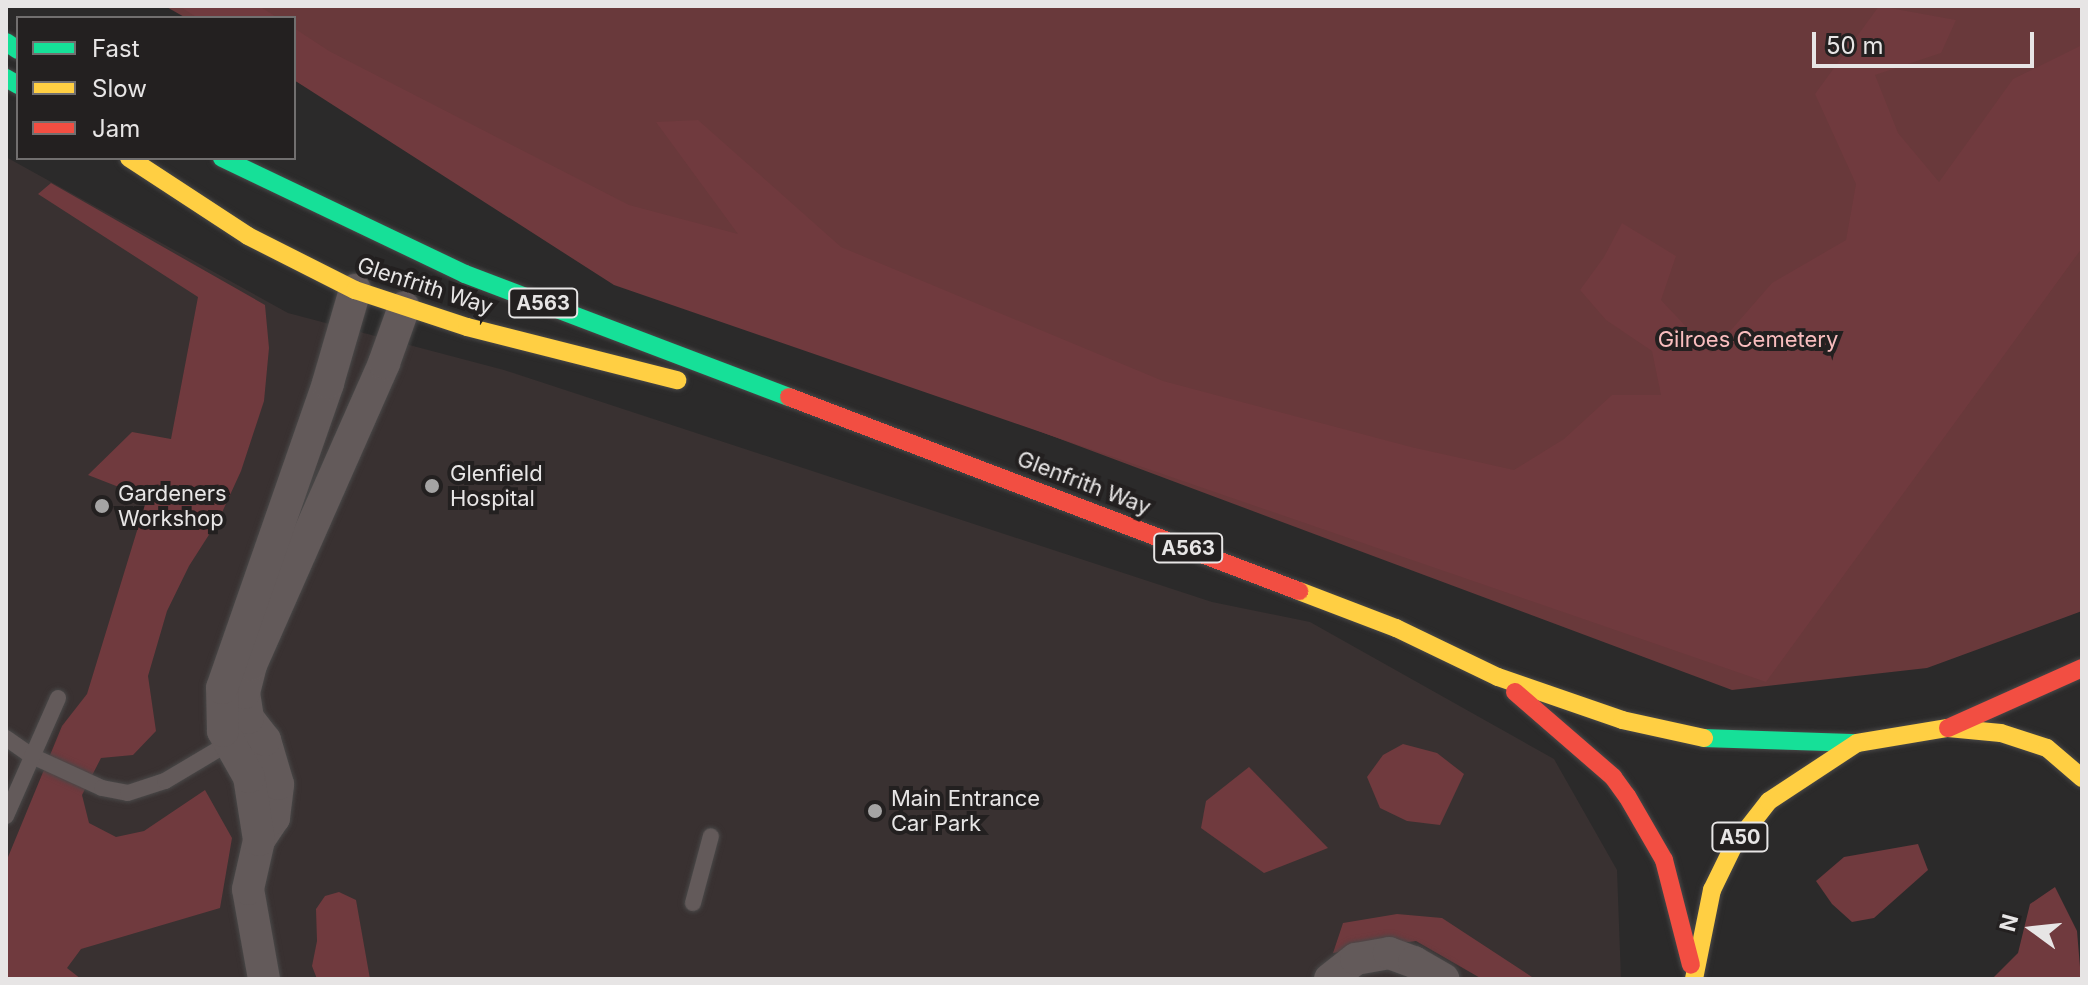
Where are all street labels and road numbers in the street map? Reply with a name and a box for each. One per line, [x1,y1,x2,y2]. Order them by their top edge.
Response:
street label: Glenfrith Way [354,252,496,320]
road number: A563 [507,287,579,319]
street label: Glenfrith Way [1013,445,1155,521]
road number: A563 [1152,532,1224,564]
road number: A50 [1710,821,1770,853]

